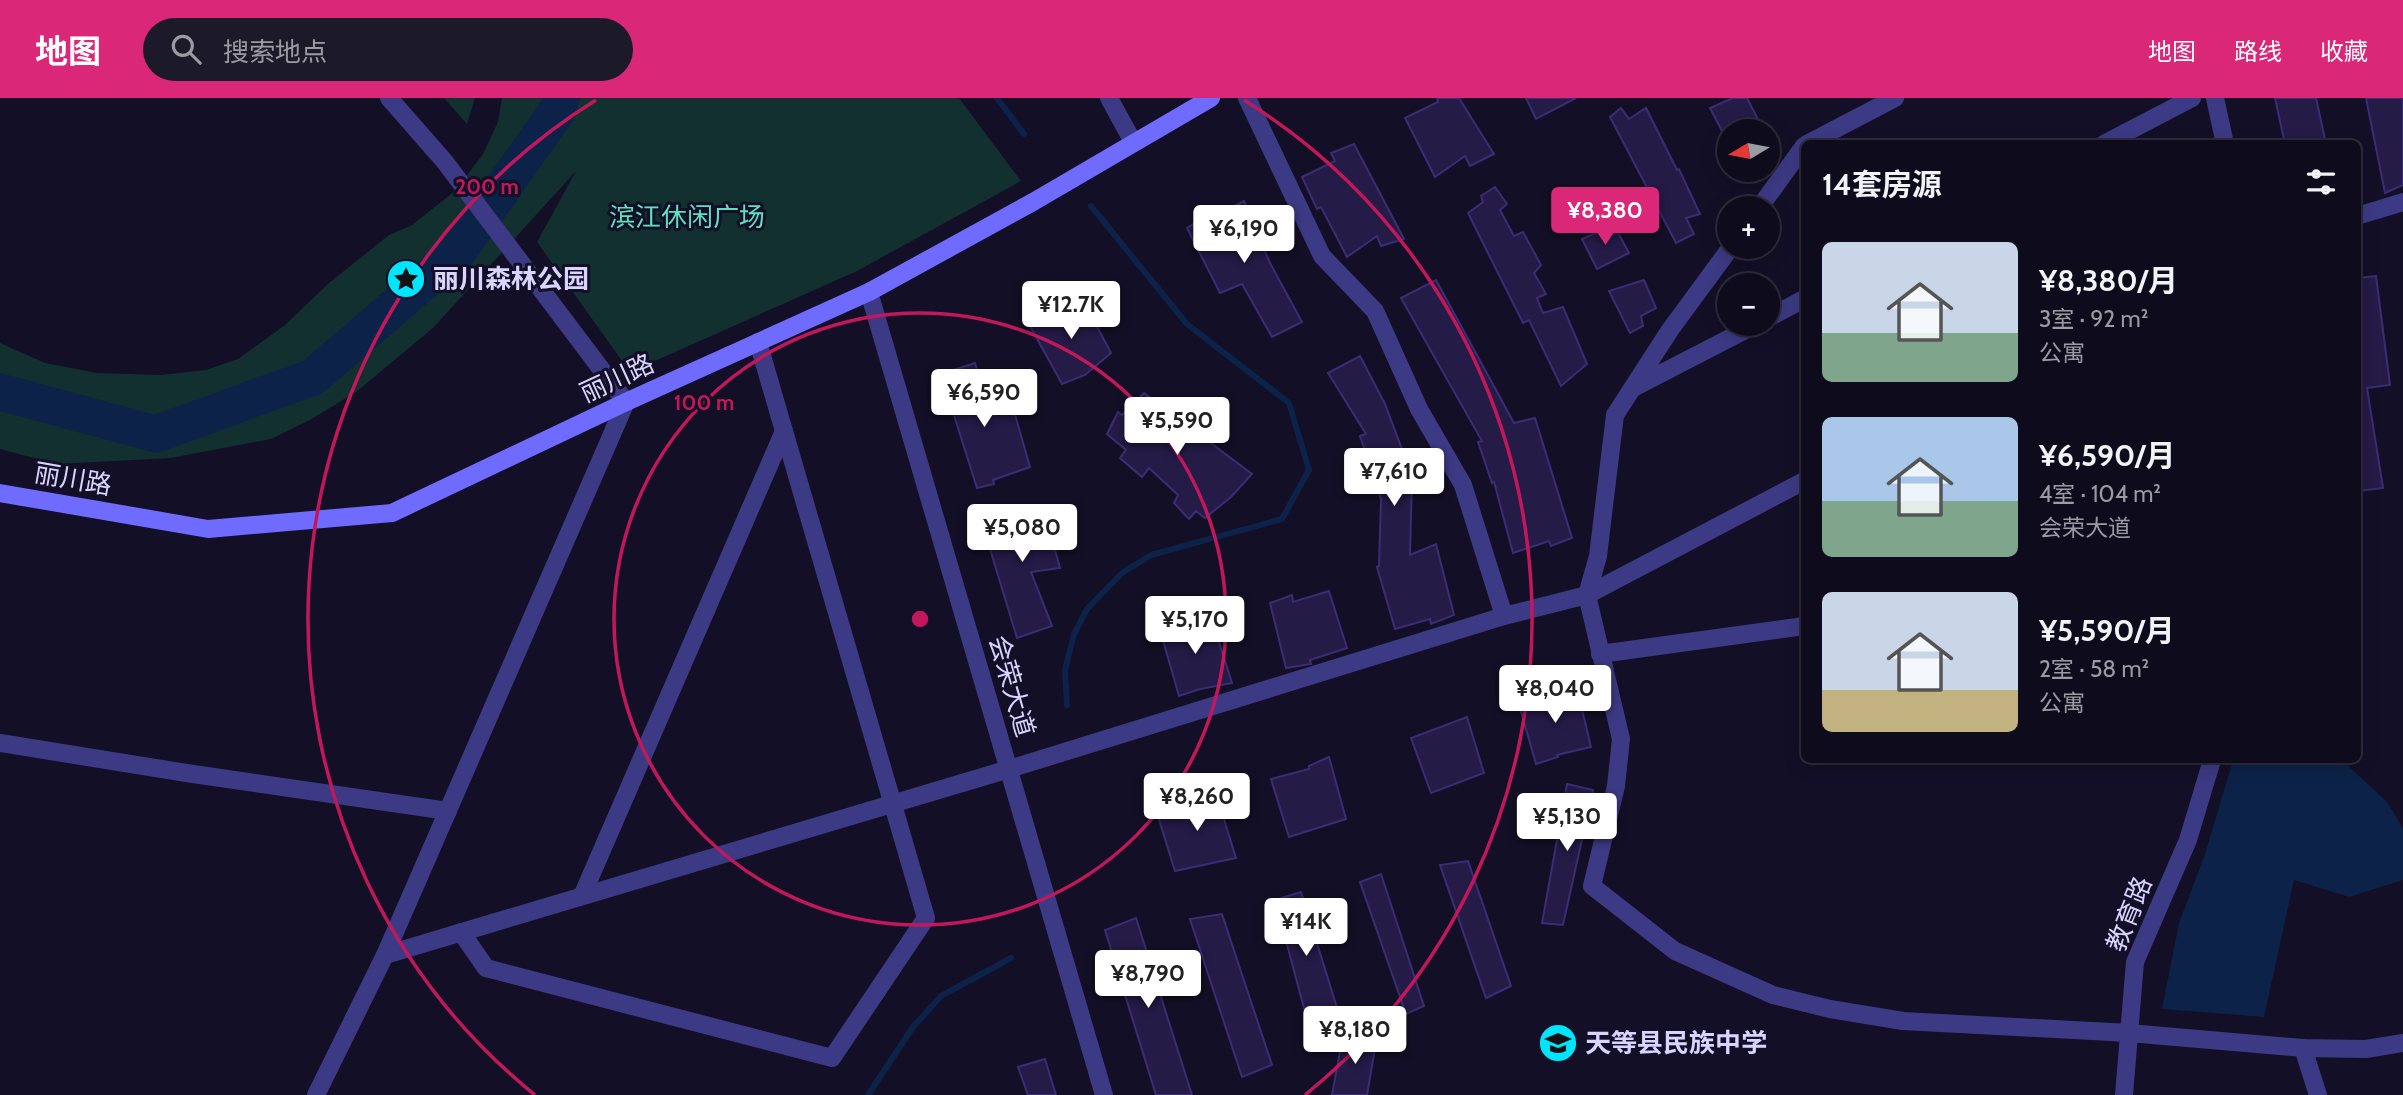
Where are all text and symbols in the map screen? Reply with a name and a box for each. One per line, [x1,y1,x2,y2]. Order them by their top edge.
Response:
search box [143,18,633,81]
icon: search [167,30,205,68]
text: 地图 [35,31,101,71]
text: 搜索地点 [223,36,327,68]
text: 地图 [2148,37,2196,66]
text: 路线 [2234,37,2282,66]
text: 收藏 [2320,37,2368,66]
north arrow [1717,119,1780,182]
map controls [1717,119,1780,336]
icon: filters [2302,163,2340,201]
text: 14套房源 [1822,166,1942,203]
text: 200 m [455,174,519,199]
pin: ¥8,380 [1548,188,1662,247]
text: ¥8,380 [1567,196,1643,224]
button: + [1717,196,1780,259]
park label: 滨江休闲广场 [609,201,765,233]
pin: ¥6,190 [1187,206,1301,265]
text: ¥6,190 [1209,214,1279,242]
place icon: 丽川森林公园 [385,258,427,300]
text: ¥8,380/月 [2039,262,2178,299]
place label: 丽川森林公园 [433,263,589,295]
icon: home [1878,270,1962,354]
button: − [1717,273,1780,336]
pin: ¥12.7K [1014,282,1128,341]
text: ¥12.7K [1038,290,1104,318]
text: 3室 · 92 m² [2039,305,2148,333]
text: 公寓 [2039,339,2085,367]
street label: 丽川路 [575,347,659,409]
pin: ¥6,590 [927,370,1041,429]
text: ¥6,590 [947,378,1021,406]
text: 100 m [674,390,734,415]
pin: ¥5,590 [1120,398,1234,457]
text: ¥5,590 [1140,406,1214,434]
text: ¥6,590/月 [2039,437,2175,474]
icon: home [1878,445,1962,529]
pin: ¥7,610 [1337,448,1451,508]
street label: 丽川路 [32,456,114,502]
text: ¥7,610 [1360,457,1428,485]
text: 4室 · 104 m² [2039,480,2161,508]
pin: ¥5,080 [965,504,1079,564]
text: ¥5,080 [983,513,1061,541]
text: 会荣大道 [2039,514,2131,542]
pin: ¥5,170 [1138,596,1252,656]
text: ¥5,170 [1161,605,1229,633]
centre of rings [908,607,932,631]
text: ¥5,590/月 [2039,612,2175,649]
icon: home [1878,620,1962,704]
street label: 会荣大道 [982,632,1042,740]
text: 2室 · 58 m² [2039,655,2149,683]
pin: ¥8,040 [1498,666,1612,725]
text: ¥8,040 [1515,674,1595,702]
text: 公寓 [2039,689,2085,717]
pin: ¥8,260 [1140,774,1254,833]
text: ¥8,260 [1160,782,1234,810]
pin: ¥5,130 [1510,794,1624,853]
text: ¥5,130 [1533,802,1601,830]
street label: 教育路 [2100,872,2158,956]
pin: ¥14K [1265,898,1347,958]
text: ¥14K [1280,907,1332,935]
pin: ¥8,790 [1091,950,1205,1010]
text: ¥8,790 [1111,959,1185,987]
pin: ¥8,180 [1298,1006,1412,1066]
text: ¥8,180 [1319,1015,1391,1043]
school or university icon: 天等县民族中学 [1537,1022,1579,1064]
place label: 天等县民族中学 [1585,1027,1767,1059]

